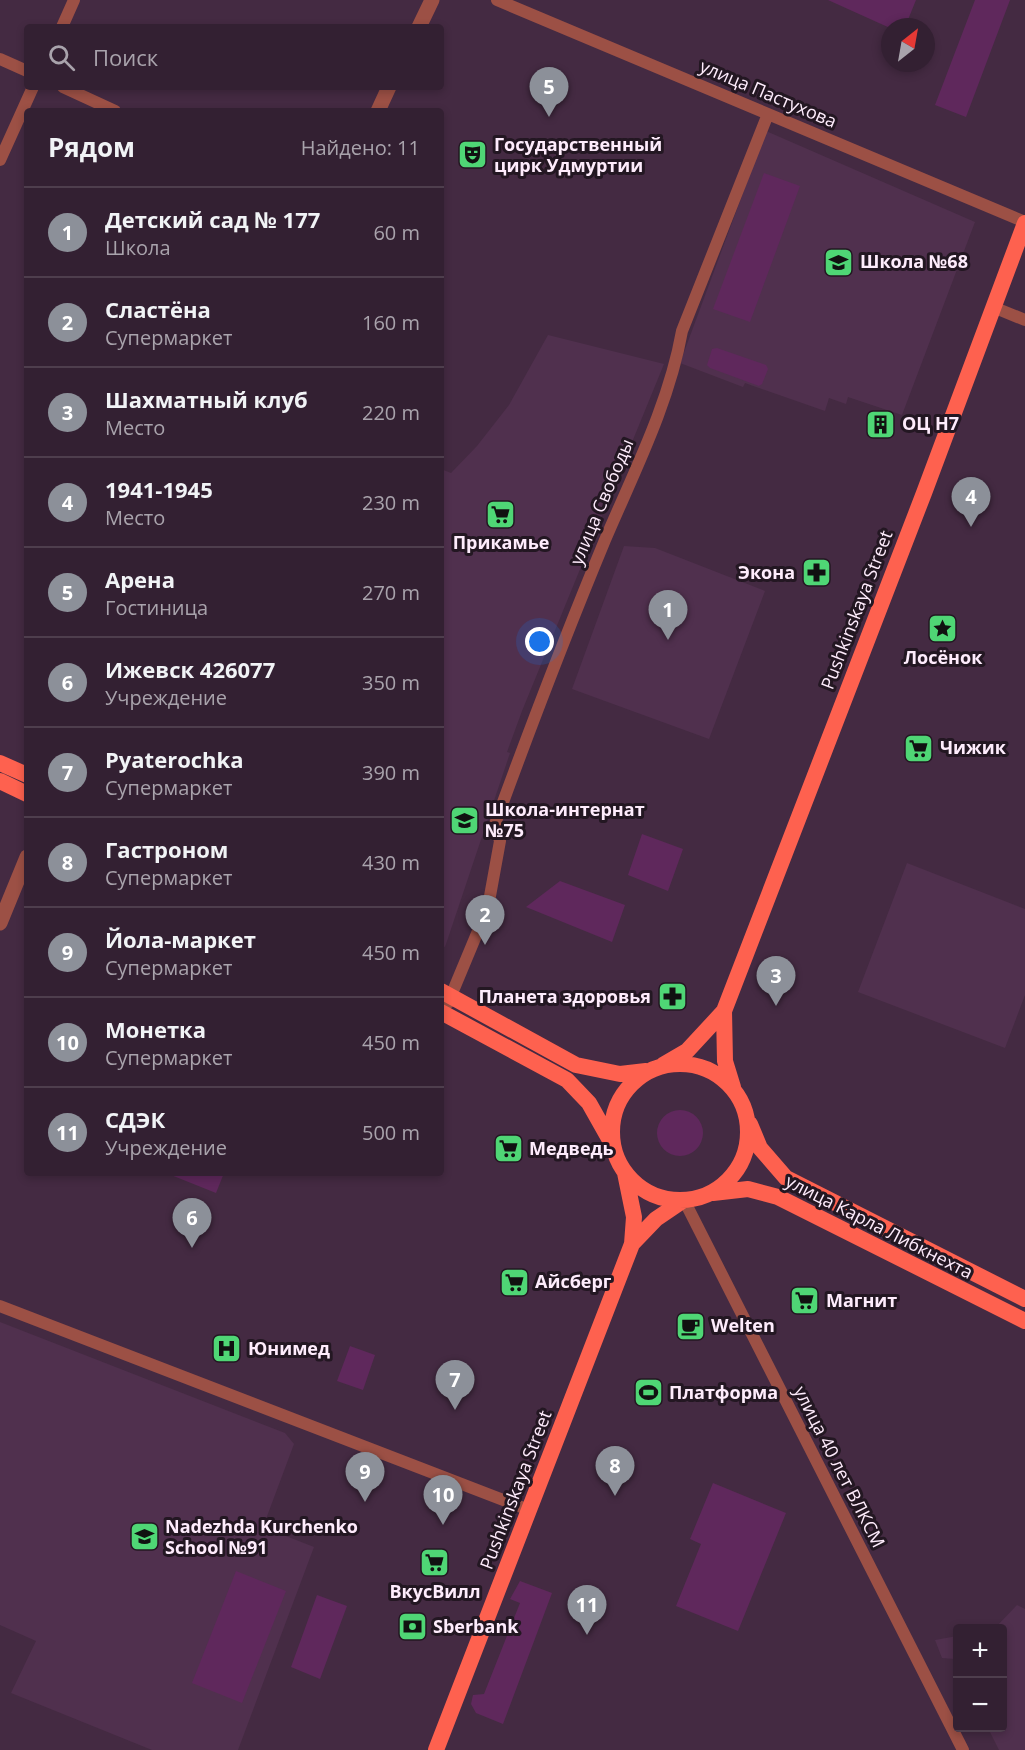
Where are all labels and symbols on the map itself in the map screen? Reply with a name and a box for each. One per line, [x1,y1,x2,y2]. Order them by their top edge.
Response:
north arrow [881,18,935,72]
street label: улица Пастухова [696,53,841,133]
pin: 5 [530,68,568,117]
place label: Государственный цирк Удмуртии [494,132,662,177]
theatre icon: Государственный цирк Удмуртии [457,139,489,171]
school or university icon: Школа №68 [823,246,855,278]
place label: Школа №68 [860,249,968,273]
building icon: ОЦ H7 [865,408,897,440]
place label: ОЦ H7 [902,411,959,435]
street label: улица Свободы [564,435,638,568]
pin: 4 [952,478,990,527]
supermarket icon: Прикамье [485,498,517,530]
street label: Pushkinskaya Street [815,527,897,693]
place label: Прикамье [453,530,549,554]
pharmacy icon: Экона [800,557,832,589]
place label: Экона [738,560,795,584]
pin: 1 [648,590,688,640]
place icon: Лосёнок [927,613,959,645]
your location [525,627,554,656]
place label: Лосёнок [904,645,983,669]
supermarket icon: Чижик [903,732,935,764]
place label: Чижик [940,735,1007,759]
place label: Школа-интернат №75 [485,797,645,842]
school or university icon: Школа-интернат №75 [448,804,480,836]
pin: 2 [466,896,504,945]
pin: 3 [756,956,796,1006]
pharmacy icon: Планета здоровья [656,981,688,1013]
place label: Планета здоровья [478,984,651,1008]
supermarket icon: Медведь [492,1133,524,1165]
place label: Медведь [529,1136,614,1160]
street label: улица Карла Либкнехта [782,1168,977,1284]
pin: 6 [172,1198,212,1248]
supermarket icon: Айсберг [498,1266,530,1298]
place label: Айсберг [535,1269,612,1293]
supermarket icon: Магнит [789,1285,821,1317]
place label: Магнит [826,1288,897,1312]
cafe icon: Welten [674,1310,706,1342]
place label: Welten [711,1313,775,1337]
hospital icon: Юнимед [211,1333,243,1365]
place label: Юнимед [248,1336,330,1360]
pin: 7 [436,1360,474,1410]
sports icon: Платформа [632,1377,664,1409]
place label: Платформа [669,1380,778,1404]
street label: улица 40 лет ВЛКСМ [789,1382,891,1551]
street label: Pushkinskaya Street [474,1407,556,1573]
pin: 8 [596,1446,634,1496]
pin: 9 [346,1452,385,1502]
pin: 10 [424,1476,462,1525]
place label: Nadezhda Kurchenko School №91 [165,1514,358,1559]
school or university icon: Nadezhda Kurchenko School №91 [128,1521,160,1553]
supermarket icon: ВкусВилл [419,1547,451,1579]
place label: ВкусВилл [389,1579,481,1603]
pin: 11 [568,1586,606,1635]
bank icon: Sberbank [396,1611,428,1643]
place label: Sberbank [433,1614,519,1638]

